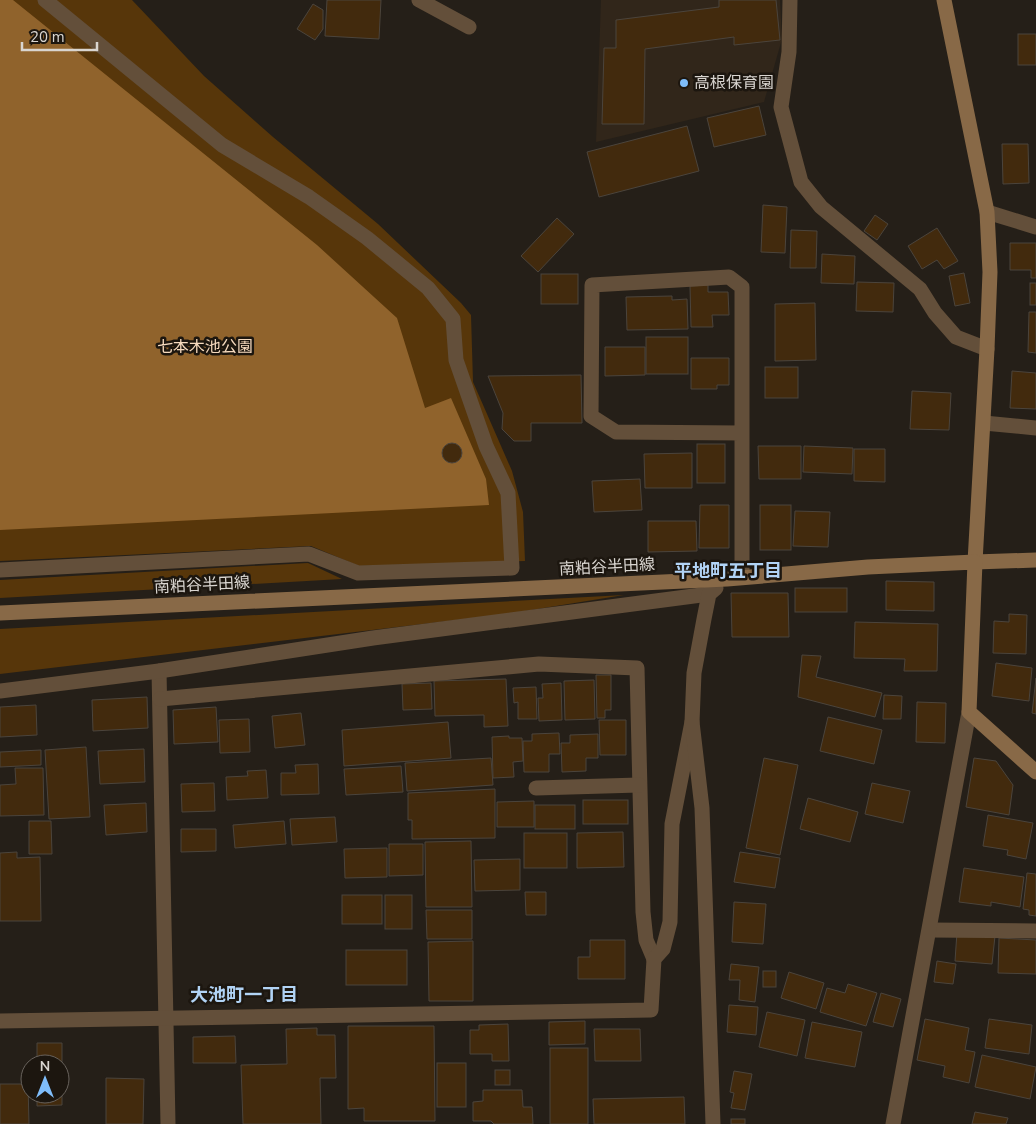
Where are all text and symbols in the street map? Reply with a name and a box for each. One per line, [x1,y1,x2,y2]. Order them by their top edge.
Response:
scale bar [22,20,98,52]
text: 20 m [30,27,65,47]
place label: 高根保育園 [694,72,774,94]
marker: 高根保育園 [678,77,690,89]
park label: 七本木池公園 [157,336,253,358]
street label: 南粕谷半田線 [558,554,656,580]
district label: 平地町五丁目 [674,559,782,583]
street label: 南粕谷半田線 [153,572,251,598]
district label: 大池町一丁目 [190,983,298,1007]
north arrow [20,1054,70,1104]
text: N [40,1057,50,1076]

